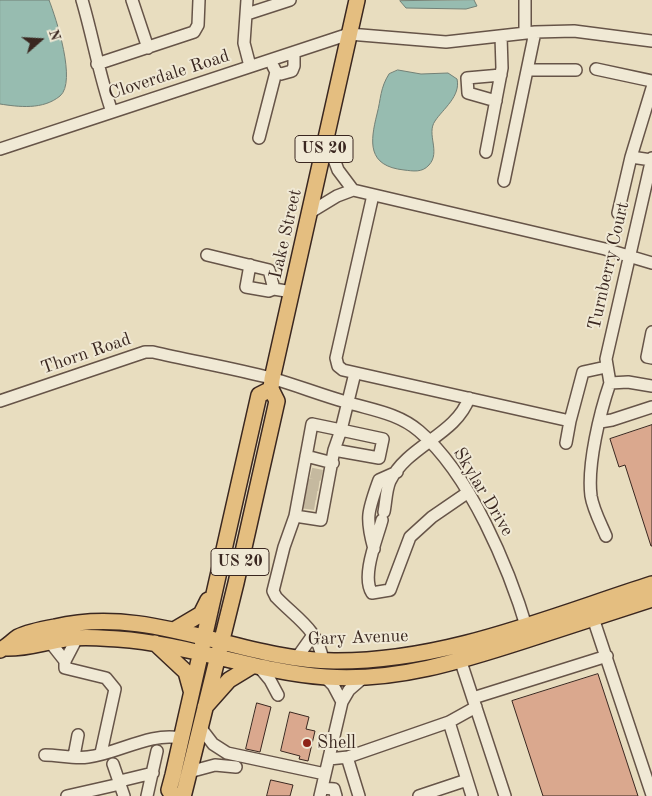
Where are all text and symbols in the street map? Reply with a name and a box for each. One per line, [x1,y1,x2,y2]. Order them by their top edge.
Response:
north arrow [15,15,65,65]
text: N [46,28,63,42]
street label: Cloverdale Road [106,45,232,105]
road number: US 20 [295,136,353,162]
street label: Lake Street [265,187,307,281]
street label: Turnberry Court [584,200,634,332]
street label: Thorn Road [38,329,134,379]
street label: Skylar Drive [448,444,518,540]
road number: US 20 [211,548,269,576]
street label: Gary Avenue [307,625,409,651]
place label: Shell [317,732,356,754]
marker: Shell [301,737,313,749]

